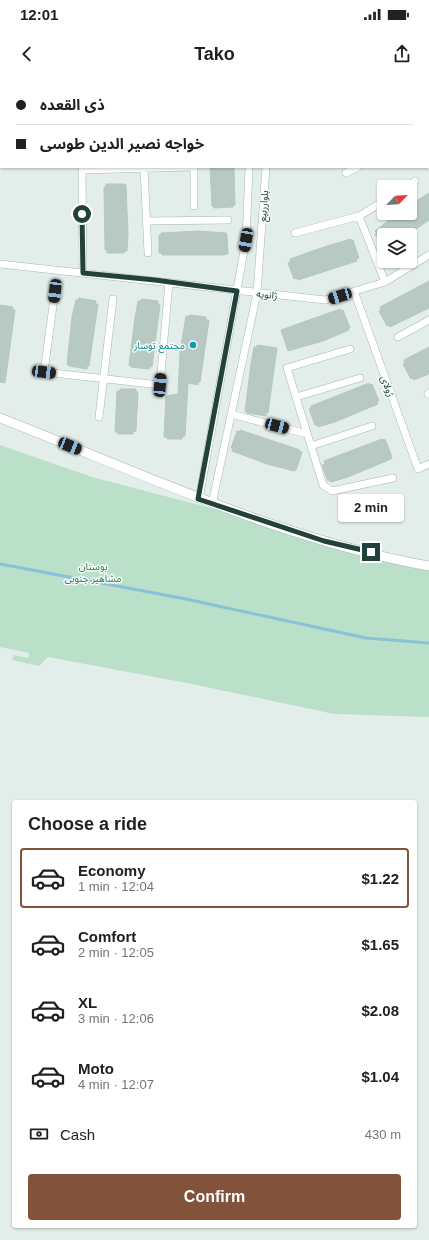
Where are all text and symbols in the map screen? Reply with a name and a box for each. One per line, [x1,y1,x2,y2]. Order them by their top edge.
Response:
text: 12:01 [20,6,58,23]
icon: back [16,43,38,65]
icon: share [391,43,413,65]
text: Tako [194,44,235,64]
text: ذی القعده [40,96,105,113]
text: خواجه نصیر الدین طوسی [40,135,204,152]
north arrow [377,180,417,220]
map controls [377,180,417,268]
street label: بلوارربیع [257,190,272,222]
route start [73,205,91,223]
car [238,227,254,253]
button: layers [377,228,417,268]
car [48,278,62,304]
car [327,287,353,305]
street label: ژانویه [256,288,278,302]
place label: مجتمع توسار [133,340,185,353]
marker: مجتمع توسار [188,340,198,350]
car [31,365,57,379]
car [153,373,167,397]
street label: ژولای [378,374,396,399]
car [264,417,290,435]
car [57,436,83,456]
callout: 2 min [338,494,404,522]
text: 2 min [354,500,388,515]
route end [362,543,380,561]
park label: بوستان مشاهیر جنوبی [65,561,121,585]
text: Choose a ride [28,814,147,834]
icon: car [30,860,66,896]
text: Economy [78,862,146,879]
text: $1.22 [361,870,399,887]
text: 1 min · 12:04 [78,879,154,894]
icon: car [30,926,66,962]
text: Comfort [78,928,136,945]
text: $1.65 [361,936,399,953]
text: 2 min · 12:05 [78,945,154,960]
icon: car [30,992,66,1028]
text: XL [78,994,97,1011]
text: $2.08 [361,1002,399,1019]
text: 3 min · 12:06 [78,1011,154,1026]
icon: car [30,1058,66,1094]
text: Moto [78,1060,114,1077]
text: $1.04 [361,1068,399,1085]
text: 4 min · 12:07 [78,1077,154,1092]
icon: cash [28,1123,50,1145]
text: Cash [60,1126,95,1143]
text: 430 m [365,1127,401,1142]
button: Confirm [28,1174,401,1220]

